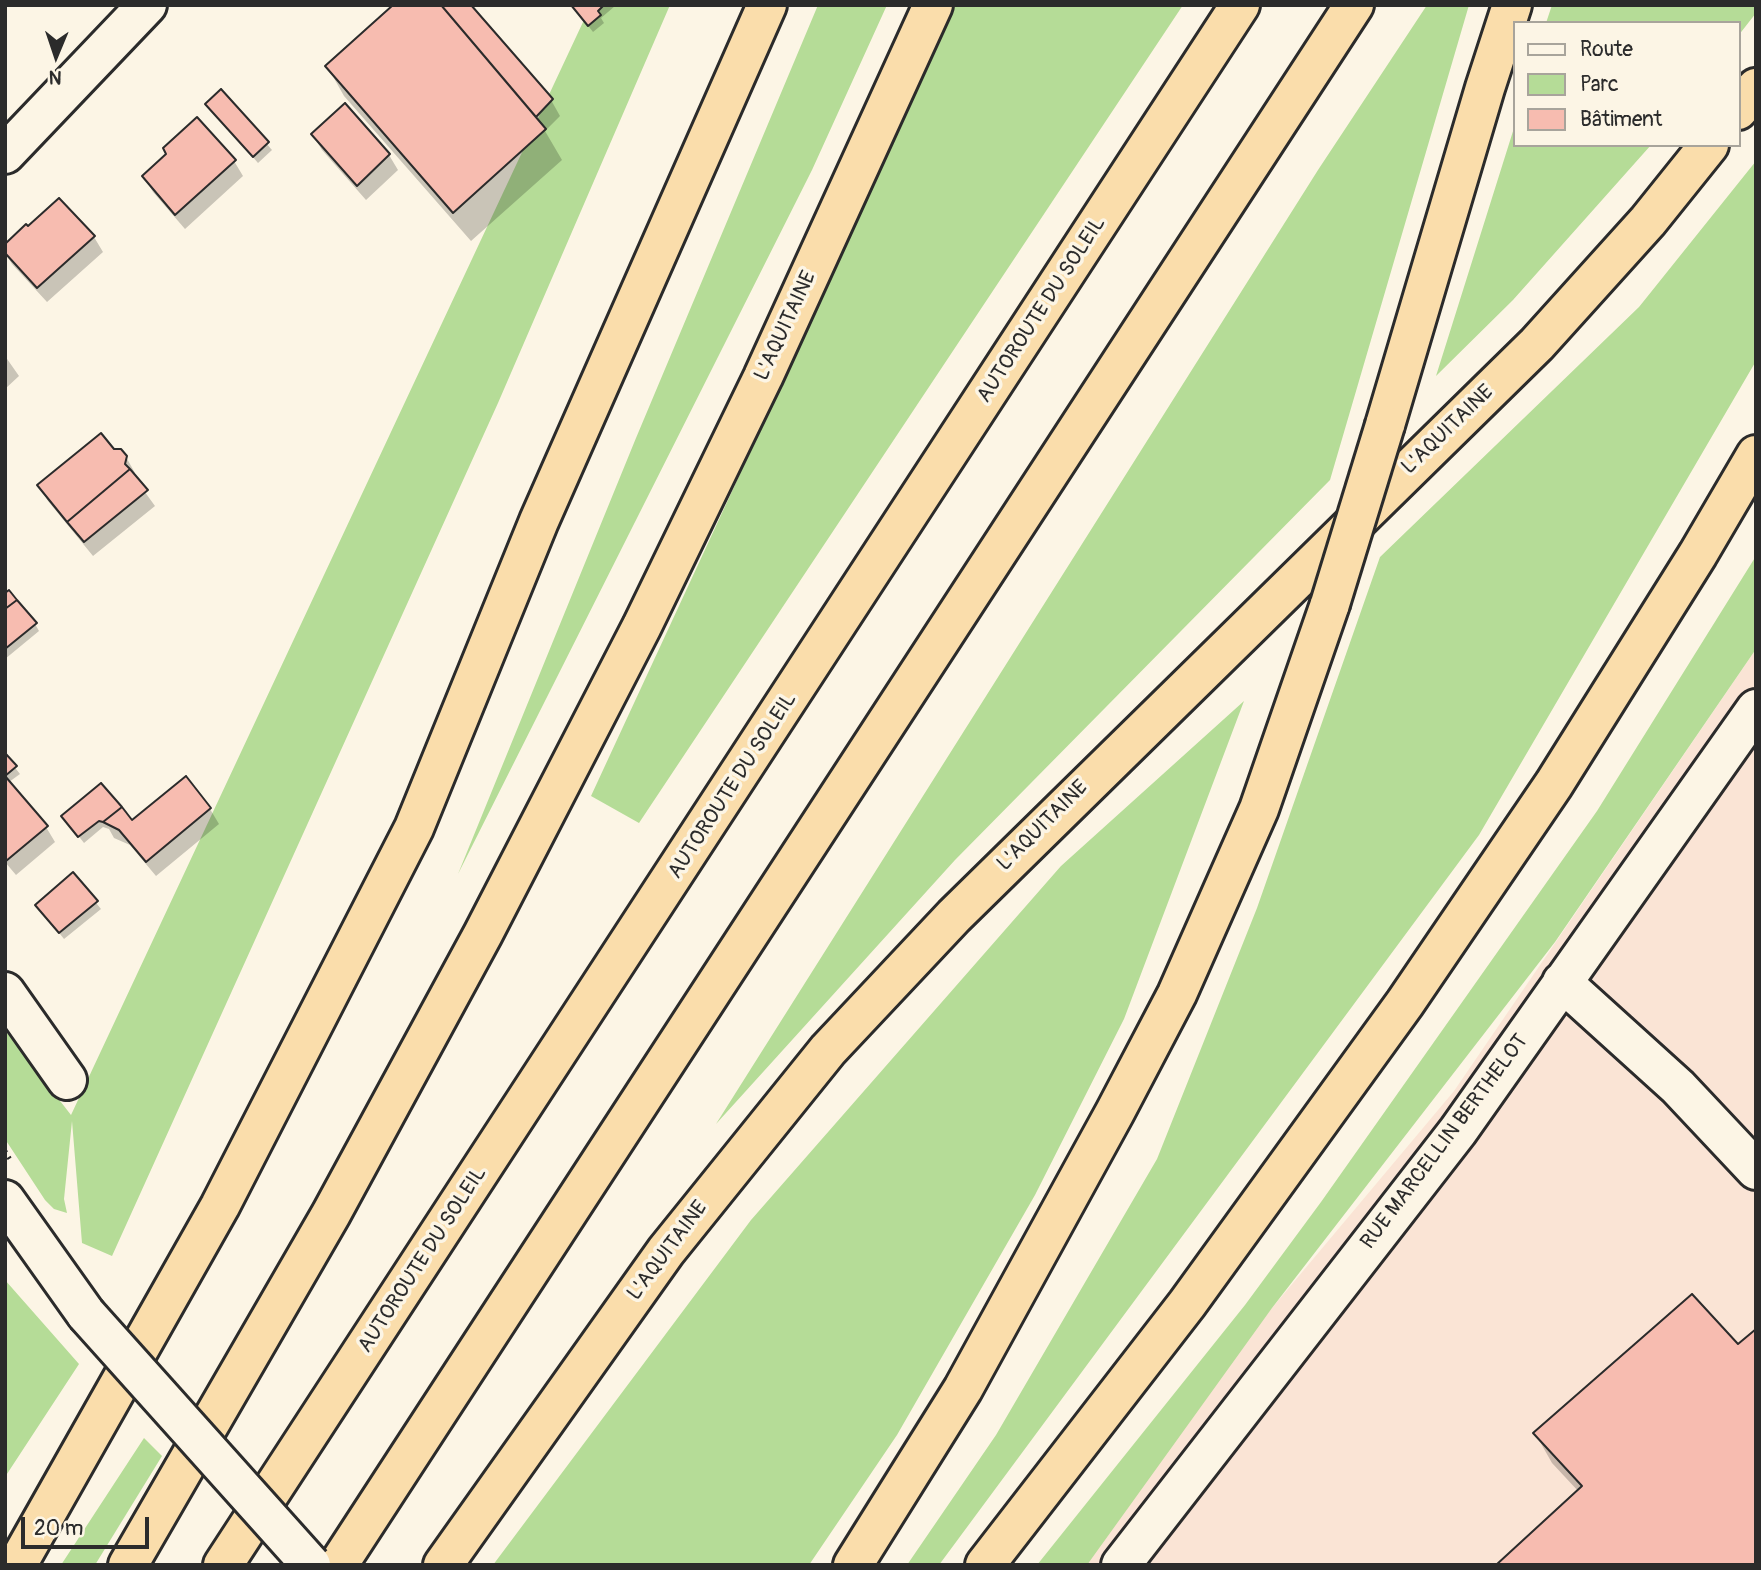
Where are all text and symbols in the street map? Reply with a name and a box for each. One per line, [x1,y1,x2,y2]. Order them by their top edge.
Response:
north arrow [21,21,91,91]
legend [1512,21,1740,147]
text: Route [1580,36,1633,63]
text: N [48,65,62,89]
text: Parc [1580,71,1619,98]
text: Bâtiment [1580,106,1662,133]
street label: AUTOROUTE DU SOLEIL [972,212,1112,408]
street label: L'AQUITAINE [750,267,822,385]
street label: L'AQUITAINE [1397,380,1499,480]
street label: AUTOROUTE DU SOLEIL [663,688,803,884]
street label: L'AQUITAINE [992,775,1094,877]
street label: RUE MARCELLIN BERTHELOT [1356,1030,1534,1254]
street label: AUTOROUTE DU SOLEIL [353,1162,493,1358]
street label: L'AQUITAINE [622,1196,714,1306]
scale bar [24,1504,152,1548]
text: 20 m [34,1515,83,1542]

